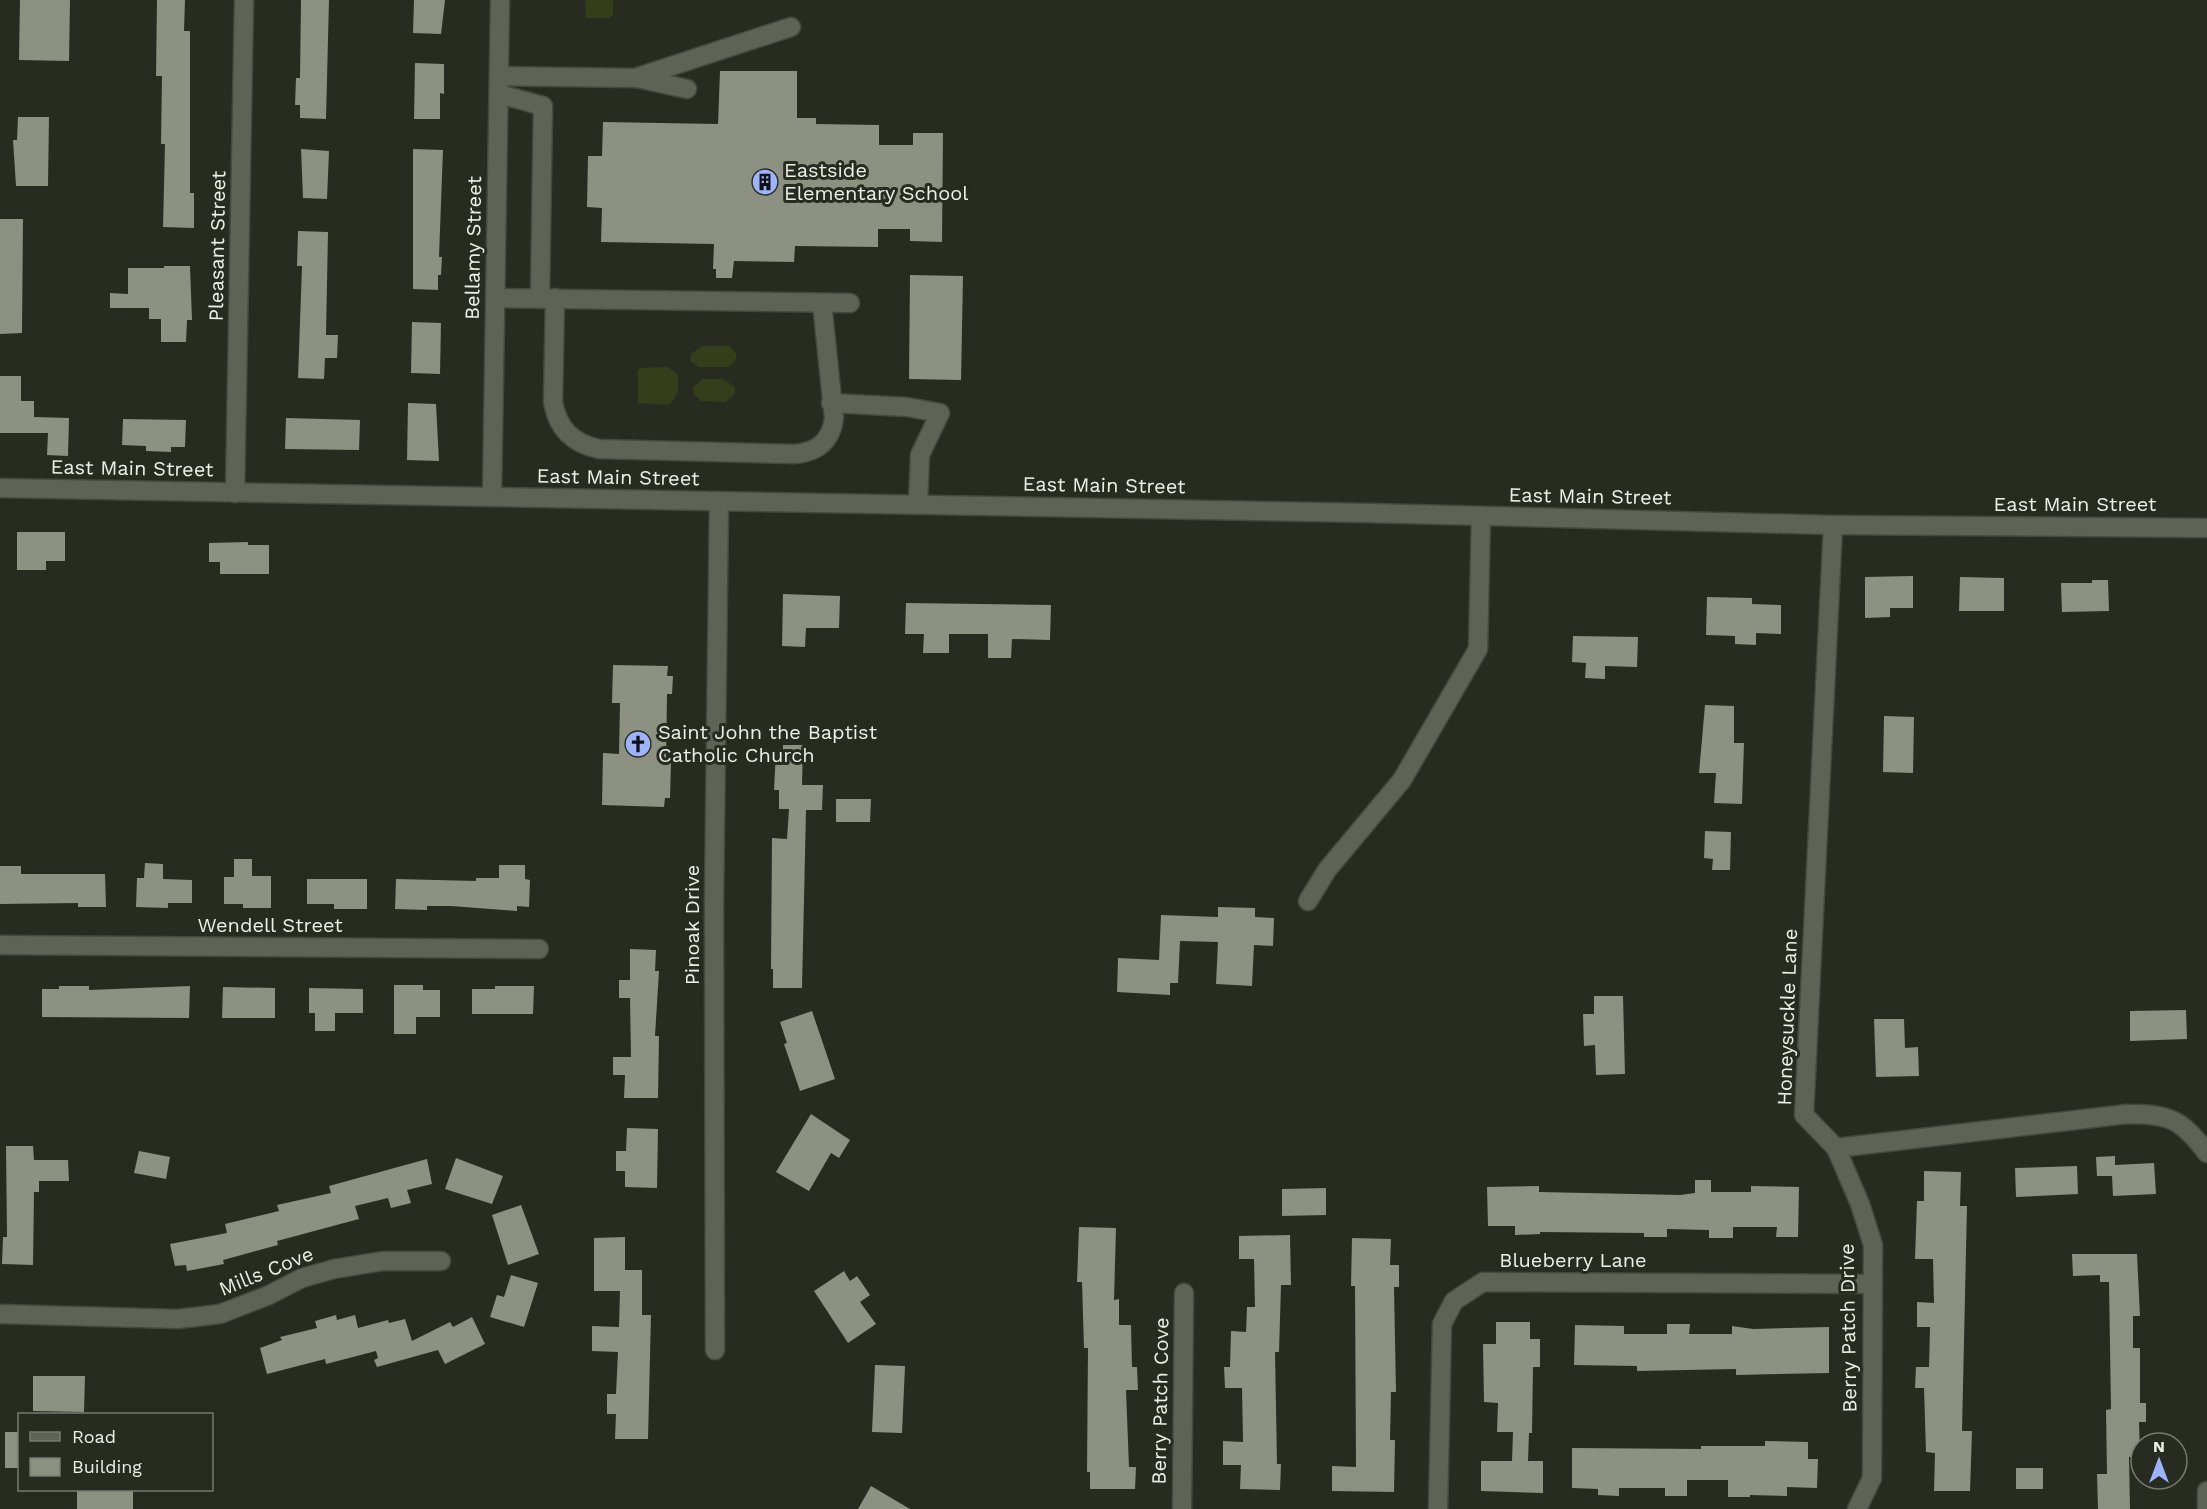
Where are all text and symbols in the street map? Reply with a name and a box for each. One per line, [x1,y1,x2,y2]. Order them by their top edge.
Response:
place label: Eastside Elementary School [784,158,968,205]
building icon: Eastside Elementary School [750,167,780,197]
street label: Pleasant Street [204,170,230,322]
street label: Bellamy Street [460,175,486,320]
street label: East Main Street [50,455,214,481]
street label: East Main Street [536,464,700,490]
street label: East Main Street [1022,472,1186,498]
street label: East Main Street [1508,483,1672,509]
street label: East Main Street [1994,492,2157,516]
place label: Saint John the Baptist Catholic Church [658,720,878,767]
church icon: Saint John the Baptist Catholic Church [623,729,653,759]
street label: Pinoak Drive [680,865,704,985]
street label: Wendell Street [197,913,343,937]
street label: Honeysuckle Lane [1772,928,1802,1106]
street label: Mills Cove [215,1241,317,1301]
street label: Berry Patch Drive [1835,1243,1861,1413]
street label: Blueberry Lane [1499,1248,1647,1272]
street label: Berry Patch Cove [1147,1317,1173,1485]
legend [18,1413,213,1491]
text: Road [72,1426,116,1447]
north arrow [2129,1431,2189,1491]
text: N [2153,1437,2165,1456]
text: Building [72,1456,142,1477]

